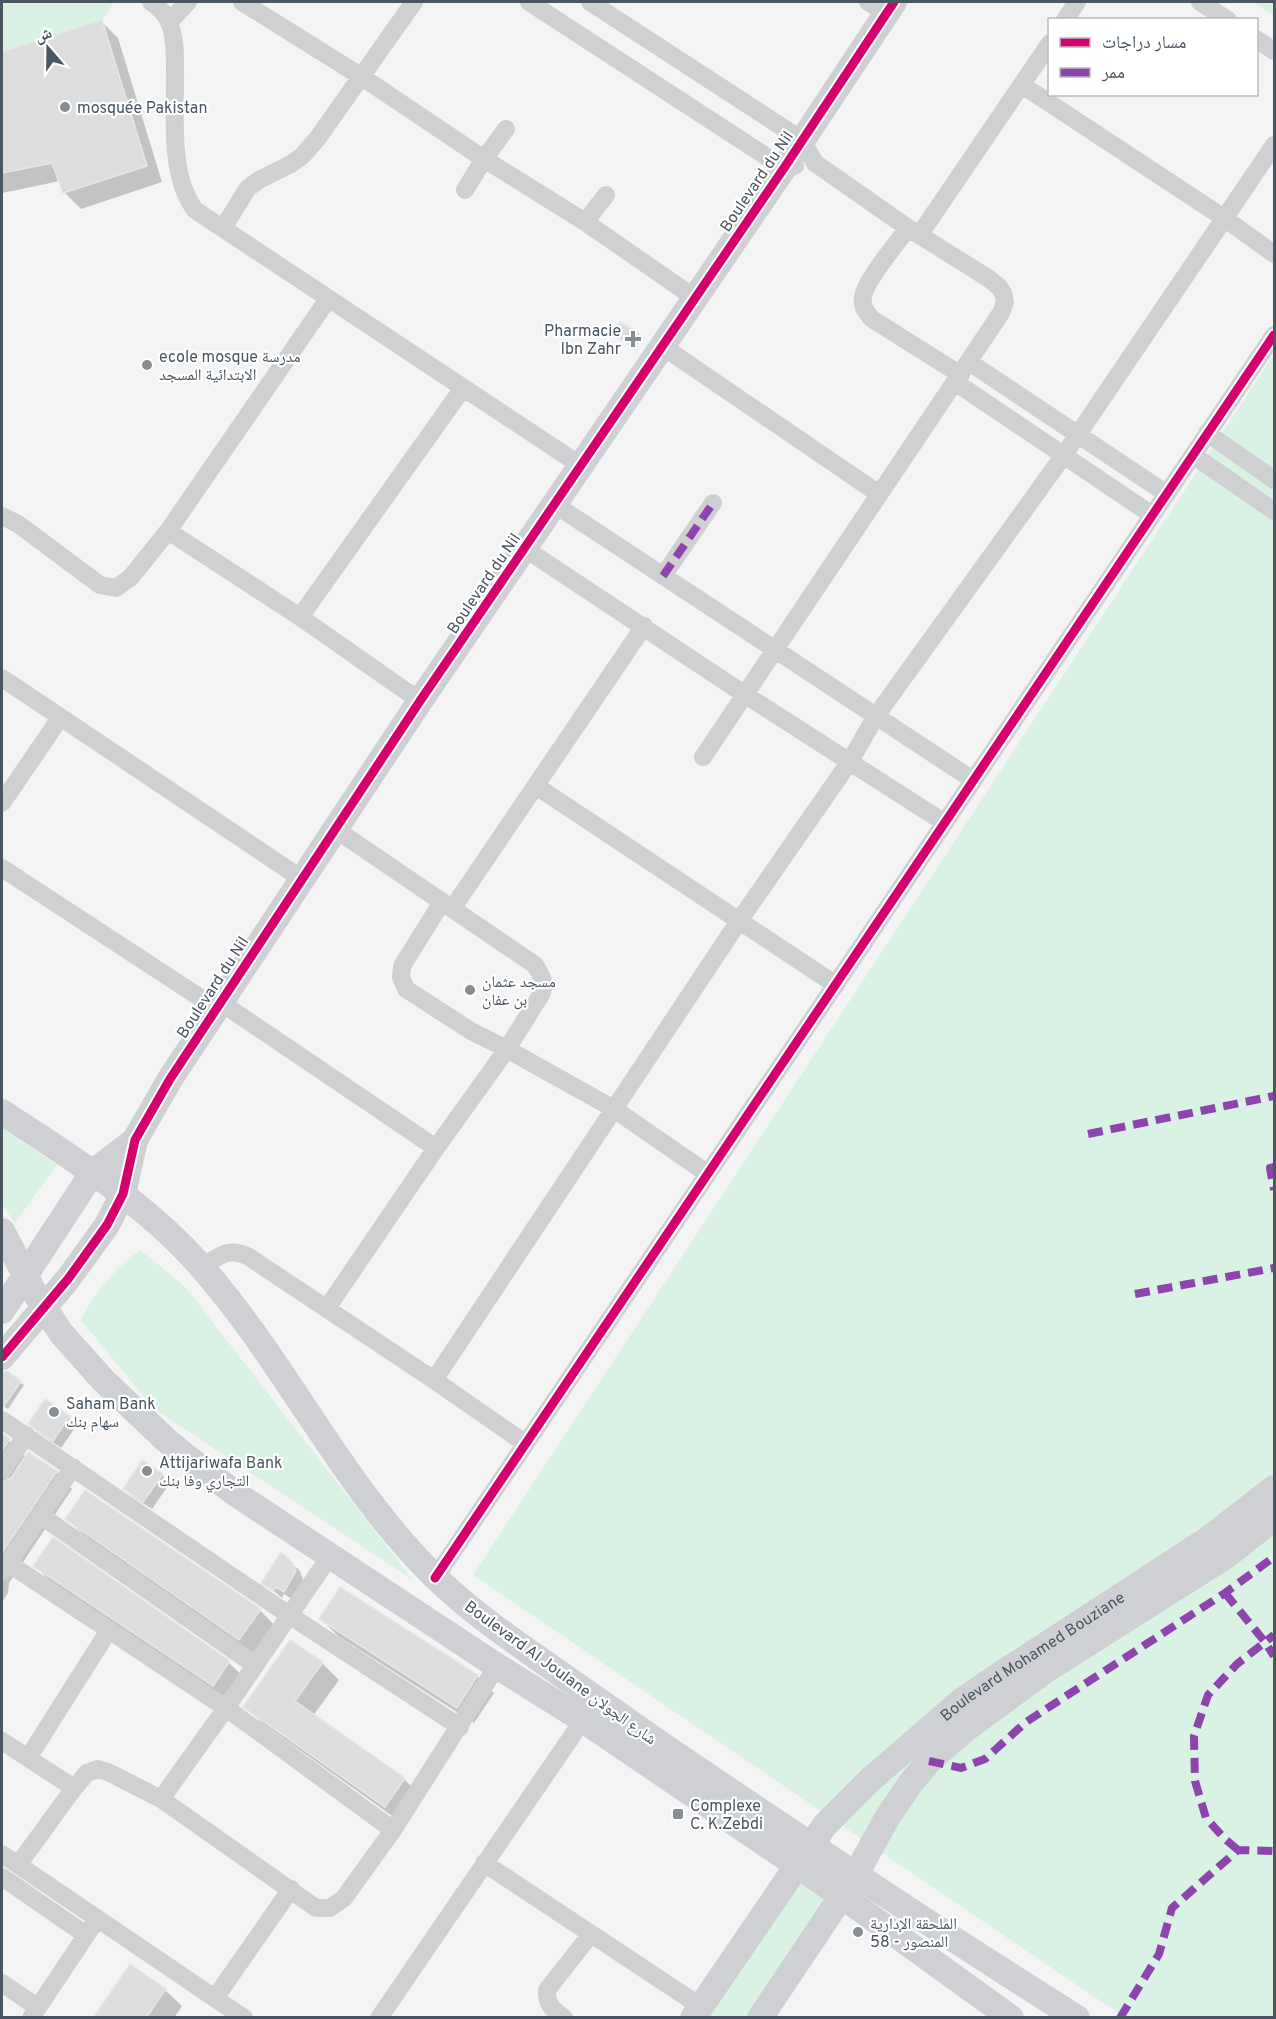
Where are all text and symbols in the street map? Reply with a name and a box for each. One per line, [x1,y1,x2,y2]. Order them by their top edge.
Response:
north arrow [18,18,78,78]
legend [1048,18,1258,96]
text: ش [32,23,55,48]
text: مسار دراجات [1102,32,1186,55]
text: ممر [1101,62,1125,85]
place label: mosquée Pakistan [77,99,207,119]
marker: mosquée Pakistan [58,100,72,114]
street label: Boulevard du Nil [717,128,799,236]
place label: Pharmacie Ibn Zahr [544,322,621,360]
marker: Pharmacie Ibn Zahr [626,332,640,346]
place label: ecole mosque مدرسة الابتدائية المسجد [159,348,301,386]
marker: ecole mosque مدرسة الابتدائية المسجد [140,358,154,372]
street label: Boulevard du Nil [444,530,526,638]
street label: Boulevard du Nil [173,933,254,1043]
place label: مسجد عثمان بن عفان [482,973,556,1011]
marker: مسجد عثمان بن عفان [463,983,477,997]
place label: Saham Bank سهام بنك [66,1395,156,1433]
marker: Saham Bank سهام بنك [47,1405,61,1419]
place label: Attijariwafa Bank التجاري وفا بنك [159,1454,283,1493]
marker: Attijariwafa Bank التجاري وفا بنك [140,1464,154,1478]
street label: Boulevard Mohamed Bouziane [937,1588,1129,1727]
street label: Boulevard Al Joulane شارع الجولان [460,1597,660,1750]
place label: Complexe C. K.Zebdi [690,1797,763,1835]
marker: Complexe C. K.Zebdi [671,1807,685,1821]
place label: الملحقة الإدارية 58 - المنصور [870,1915,957,1953]
marker: الملحقة الإدارية 58 - المنصور [851,1925,865,1939]

